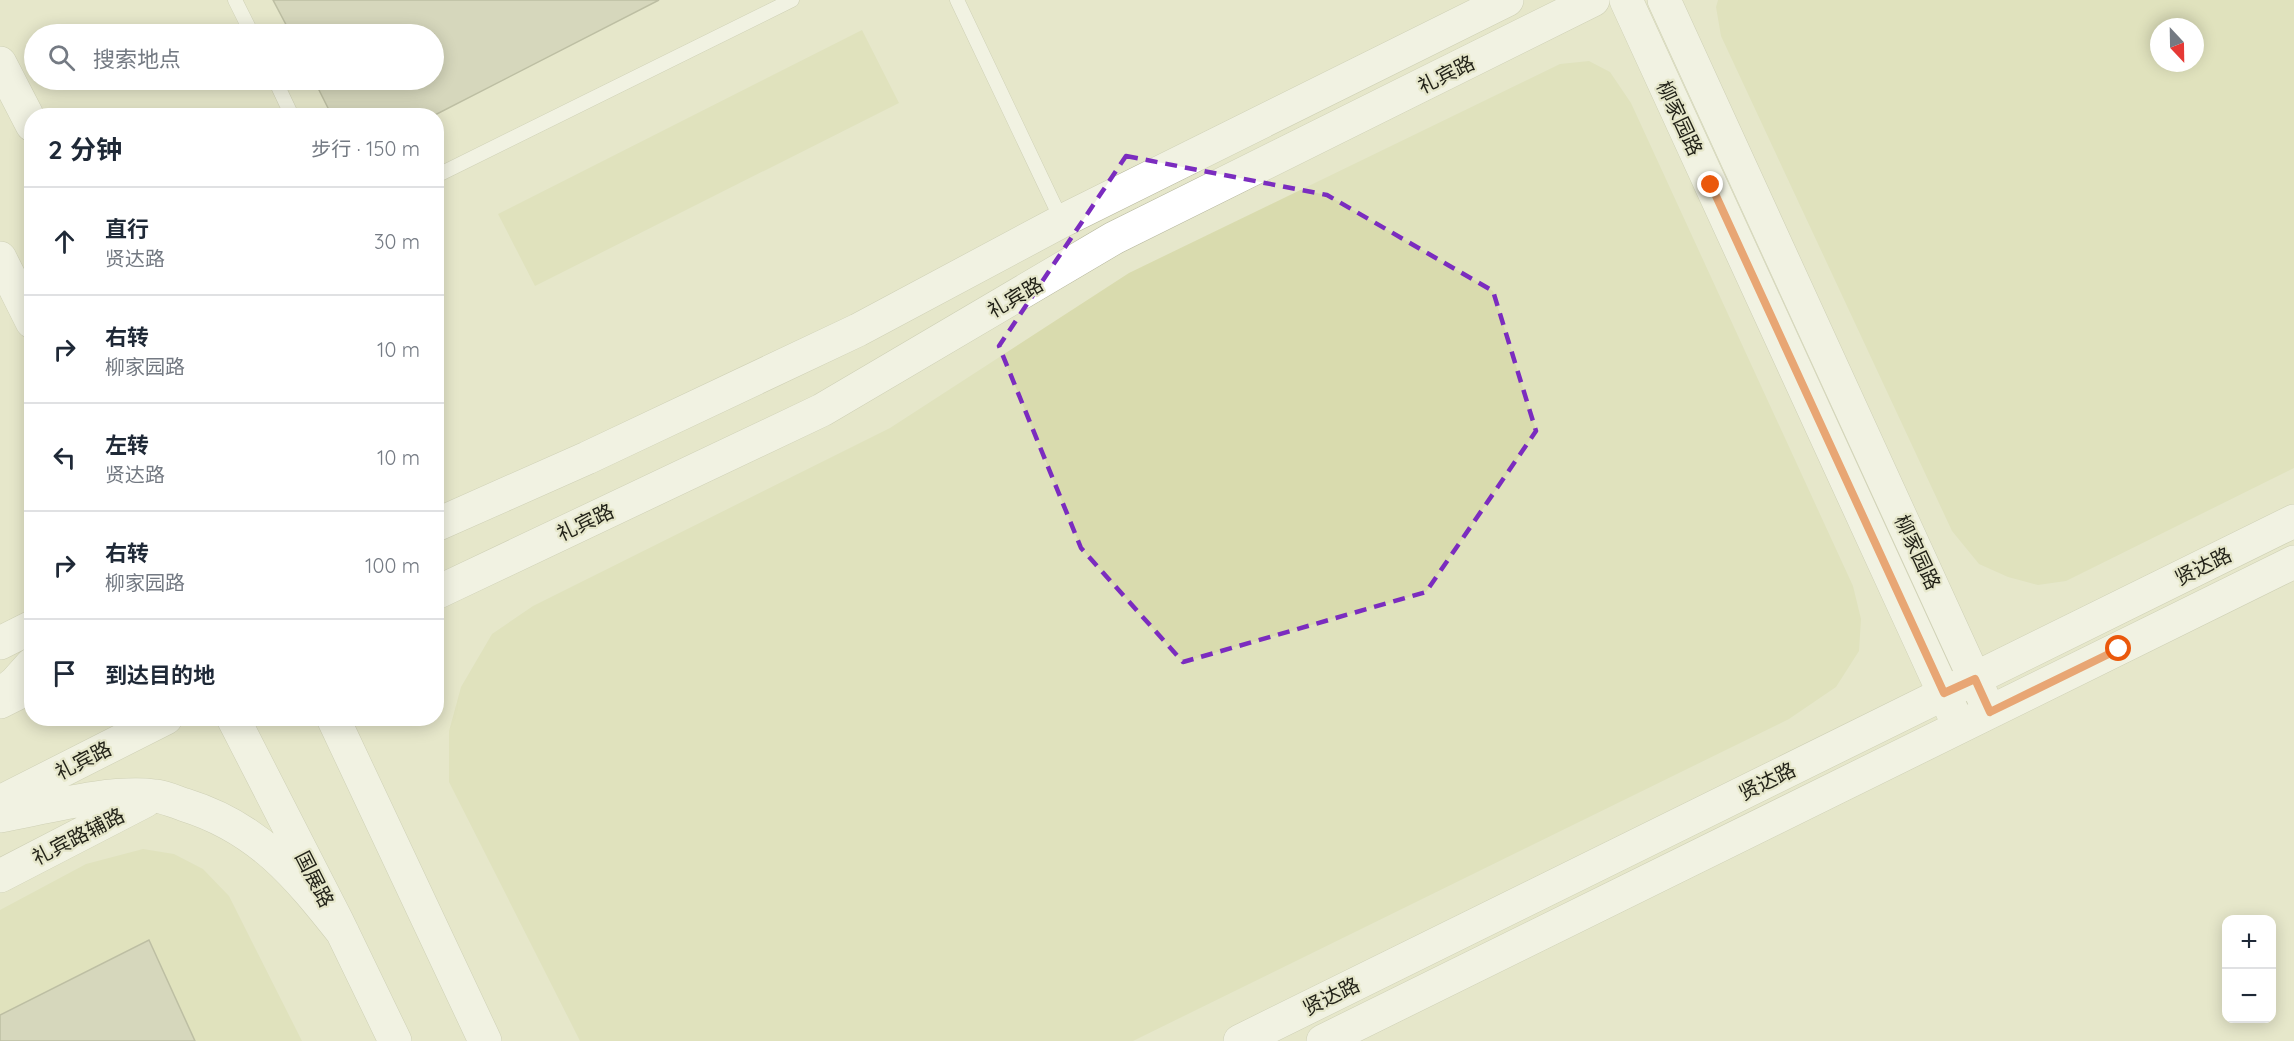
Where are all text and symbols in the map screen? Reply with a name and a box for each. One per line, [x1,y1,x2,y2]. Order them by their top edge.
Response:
north arrow [2150,18,2204,72]
search box [24,24,444,90]
icon: search [45,41,78,74]
text: 搜索地点 [93,45,181,73]
street label: 礼宾路 [1414,50,1478,98]
street label: 柳家园路 [1652,76,1708,160]
text: 2 分钟 [48,133,122,166]
text: 步行 · 150 m [311,136,420,161]
route end [1697,171,1723,197]
text: 直行 [105,215,149,243]
icon: ahead [48,225,81,258]
text: 30 m [374,229,420,254]
text: 贤达路 [105,246,165,271]
street label: 礼宾路 [983,271,1047,323]
text: 右转 [105,323,149,351]
icon: right [48,333,81,366]
text: 10 m [377,337,420,362]
text: 柳家园路 [105,354,185,379]
text: 左转 [105,431,149,459]
icon: left [48,441,81,474]
text: 10 m [377,445,420,470]
text: 贤达路 [105,462,165,487]
street label: 礼宾路 [553,498,617,546]
street label: 柳家园路 [1890,510,1946,594]
text: 右转 [105,539,149,567]
street label: 贤达路 [2171,542,2235,590]
icon: right [48,549,81,582]
text: 100 m [365,553,420,578]
text: 柳家园路 [105,570,185,595]
route start [2105,635,2131,661]
icon: arrive [48,657,81,690]
text: 到达目的地 [105,661,215,689]
street label: 礼宾路 [51,735,115,785]
street label: 贤达路 [1735,757,1799,805]
street label: 礼宾路辅路 [28,802,128,870]
street label: 国展路 [290,847,340,911]
map controls [2222,915,2276,1023]
button: + [2222,915,2276,969]
button: − [2222,969,2276,1023]
street label: 贤达路 [1299,972,1363,1020]

